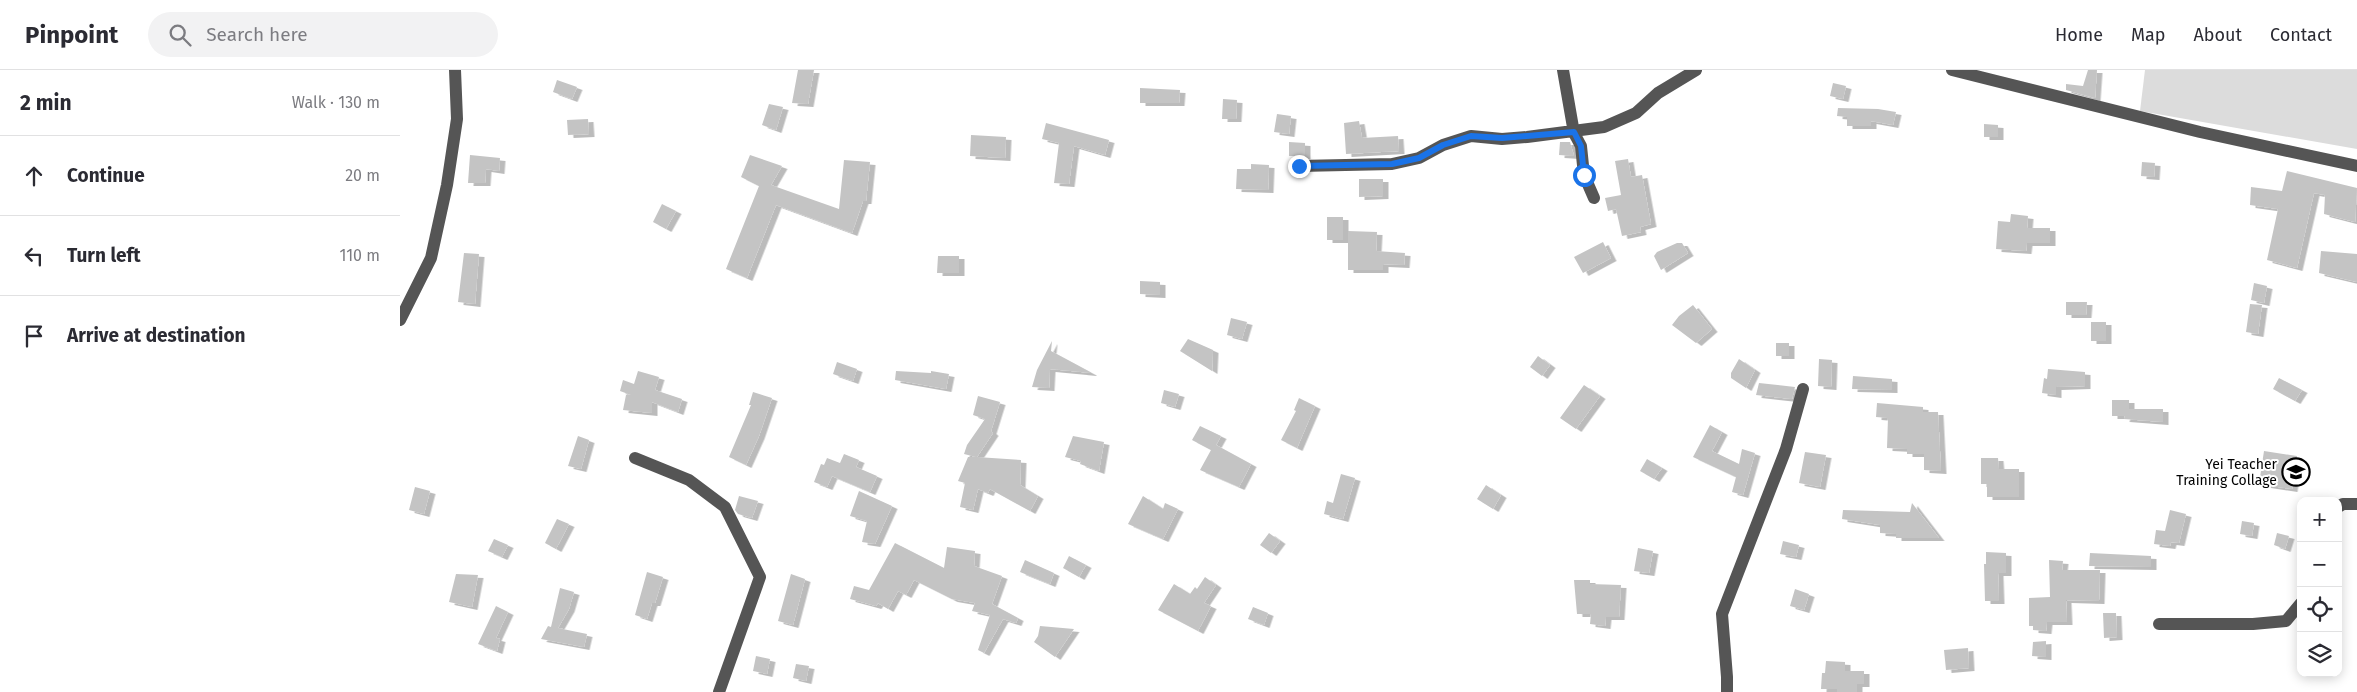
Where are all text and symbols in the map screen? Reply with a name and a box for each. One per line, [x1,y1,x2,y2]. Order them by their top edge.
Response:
search box [148,12,498,57]
text: Pinpoint [25,21,118,49]
icon: search [166,21,194,49]
text: Search here [206,23,308,46]
text: Home [2055,24,2103,46]
text: Map [2131,24,2165,46]
text: About [2193,24,2242,46]
text: Contact [2270,24,2332,46]
text: 2 min [20,90,72,116]
text: Walk · 130 m [292,93,380,112]
route end [1288,155,1311,178]
icon: ahead [20,162,48,190]
text: Continue [67,164,145,187]
route start [1573,164,1596,187]
text: 20 m [345,166,380,185]
icon: left [20,242,48,270]
text: Turn left [67,244,141,267]
text: 110 m [339,246,380,265]
icon: arrive [20,322,48,350]
text: Arrive at destination [67,324,246,347]
place label: Yei Teacher Training Collage [2176,456,2278,489]
school or university icon: Yei Teacher Training Collage [2281,457,2311,487]
map controls [2297,497,2342,677]
button: + [2297,497,2342,542]
button: − [2297,542,2342,587]
button: locate [2297,587,2342,632]
button: layers [2297,632,2342,677]

